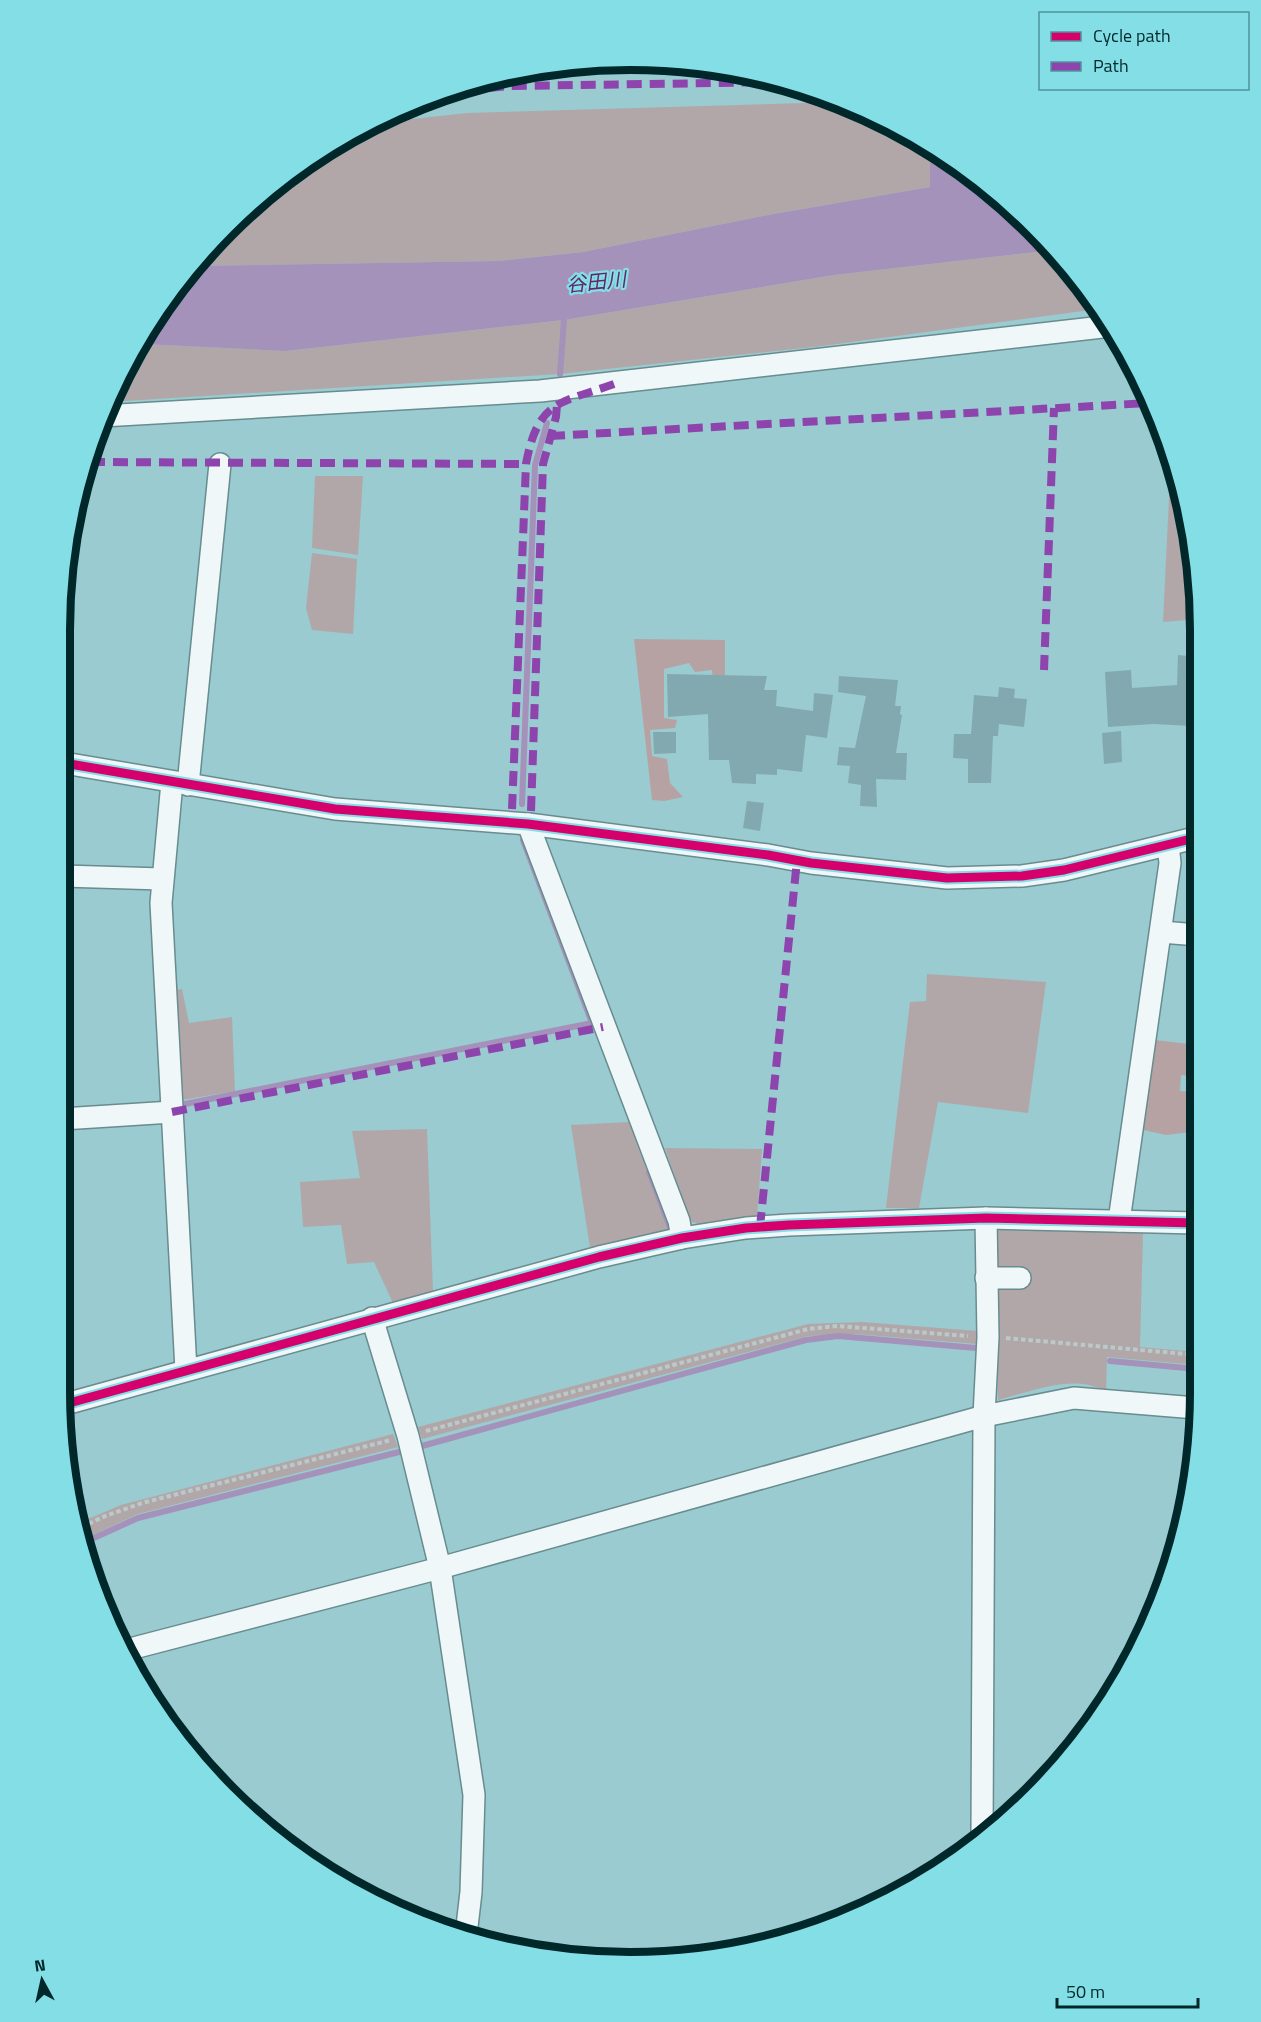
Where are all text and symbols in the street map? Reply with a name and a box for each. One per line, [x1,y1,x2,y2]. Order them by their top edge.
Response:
legend [1039,12,1249,90]
text: Cycle path [1093,22,1171,49]
text: Path [1093,52,1129,79]
water label: 谷田川 [564,263,629,300]
north arrow [12,1950,72,2010]
text: N [33,1952,47,1978]
scale bar [1057,1971,1198,2009]
text: 50 m [1066,1978,1105,2005]

